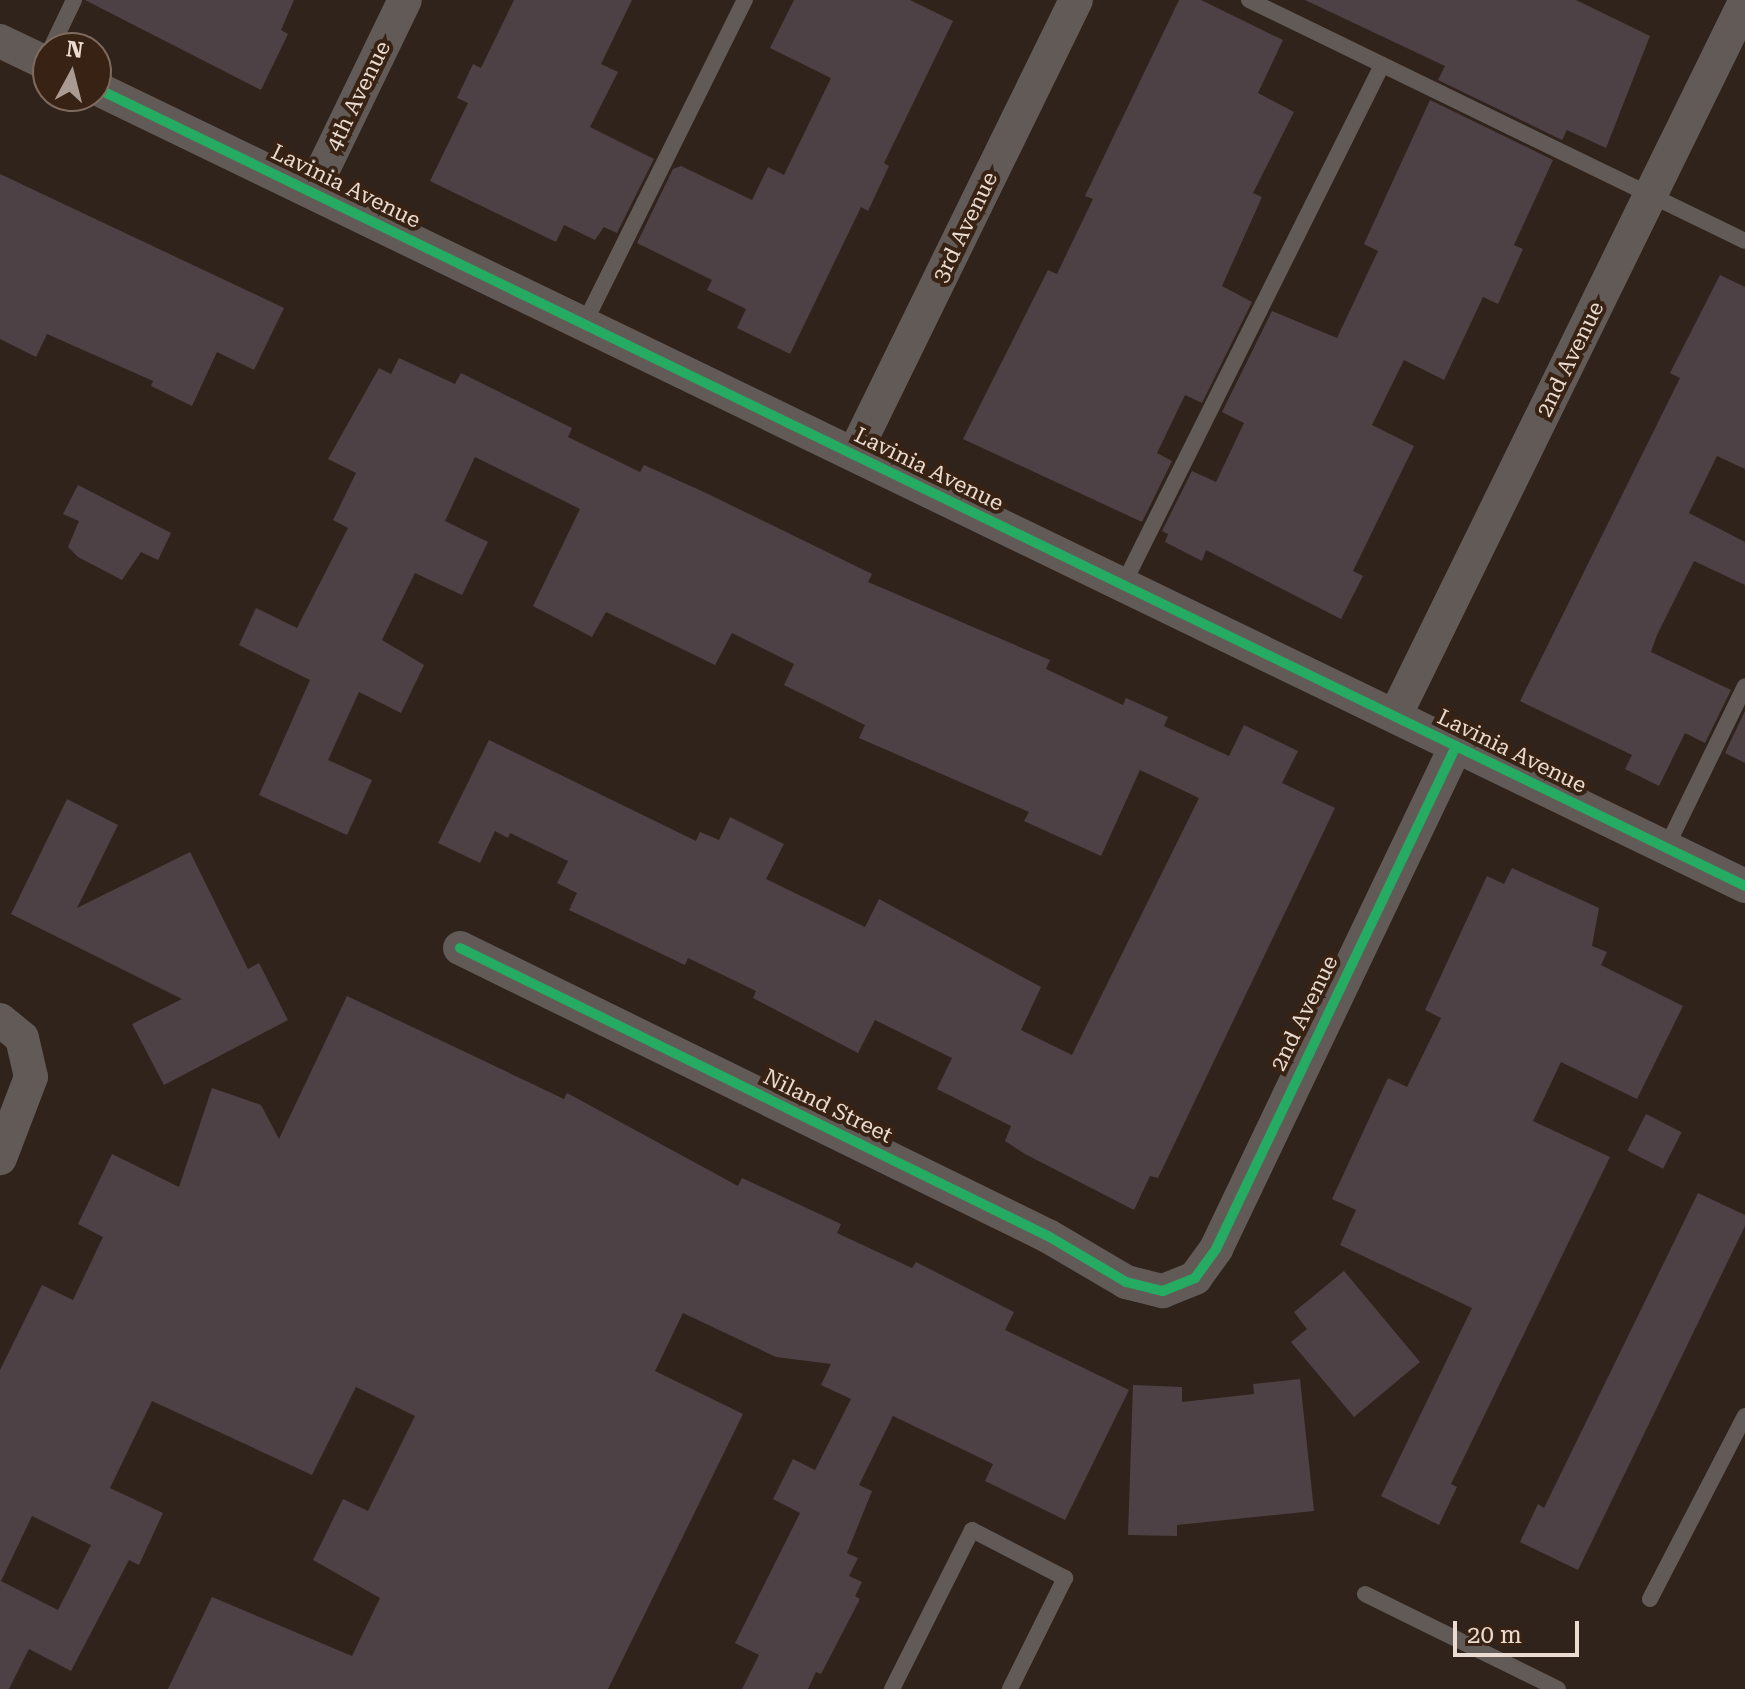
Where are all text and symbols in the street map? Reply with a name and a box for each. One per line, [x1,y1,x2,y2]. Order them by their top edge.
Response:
north arrow [32,32,112,112]
text: N [65,36,85,63]
street label: 4th Avenue [320,37,396,155]
street label: Lavinia Avenue [267,139,425,233]
street label: 3rd Avenue [927,167,1003,287]
street label: 2nd Avenue [1531,297,1609,421]
street label: Lavinia Avenue [850,422,1008,516]
street label: Lavinia Avenue [1433,704,1591,798]
street label: 2nd Avenue [1265,951,1343,1075]
street label: Niland Street [759,1063,897,1149]
scale bar [1457,1605,1583,1655]
text: 20 m [1467,1621,1522,1649]

